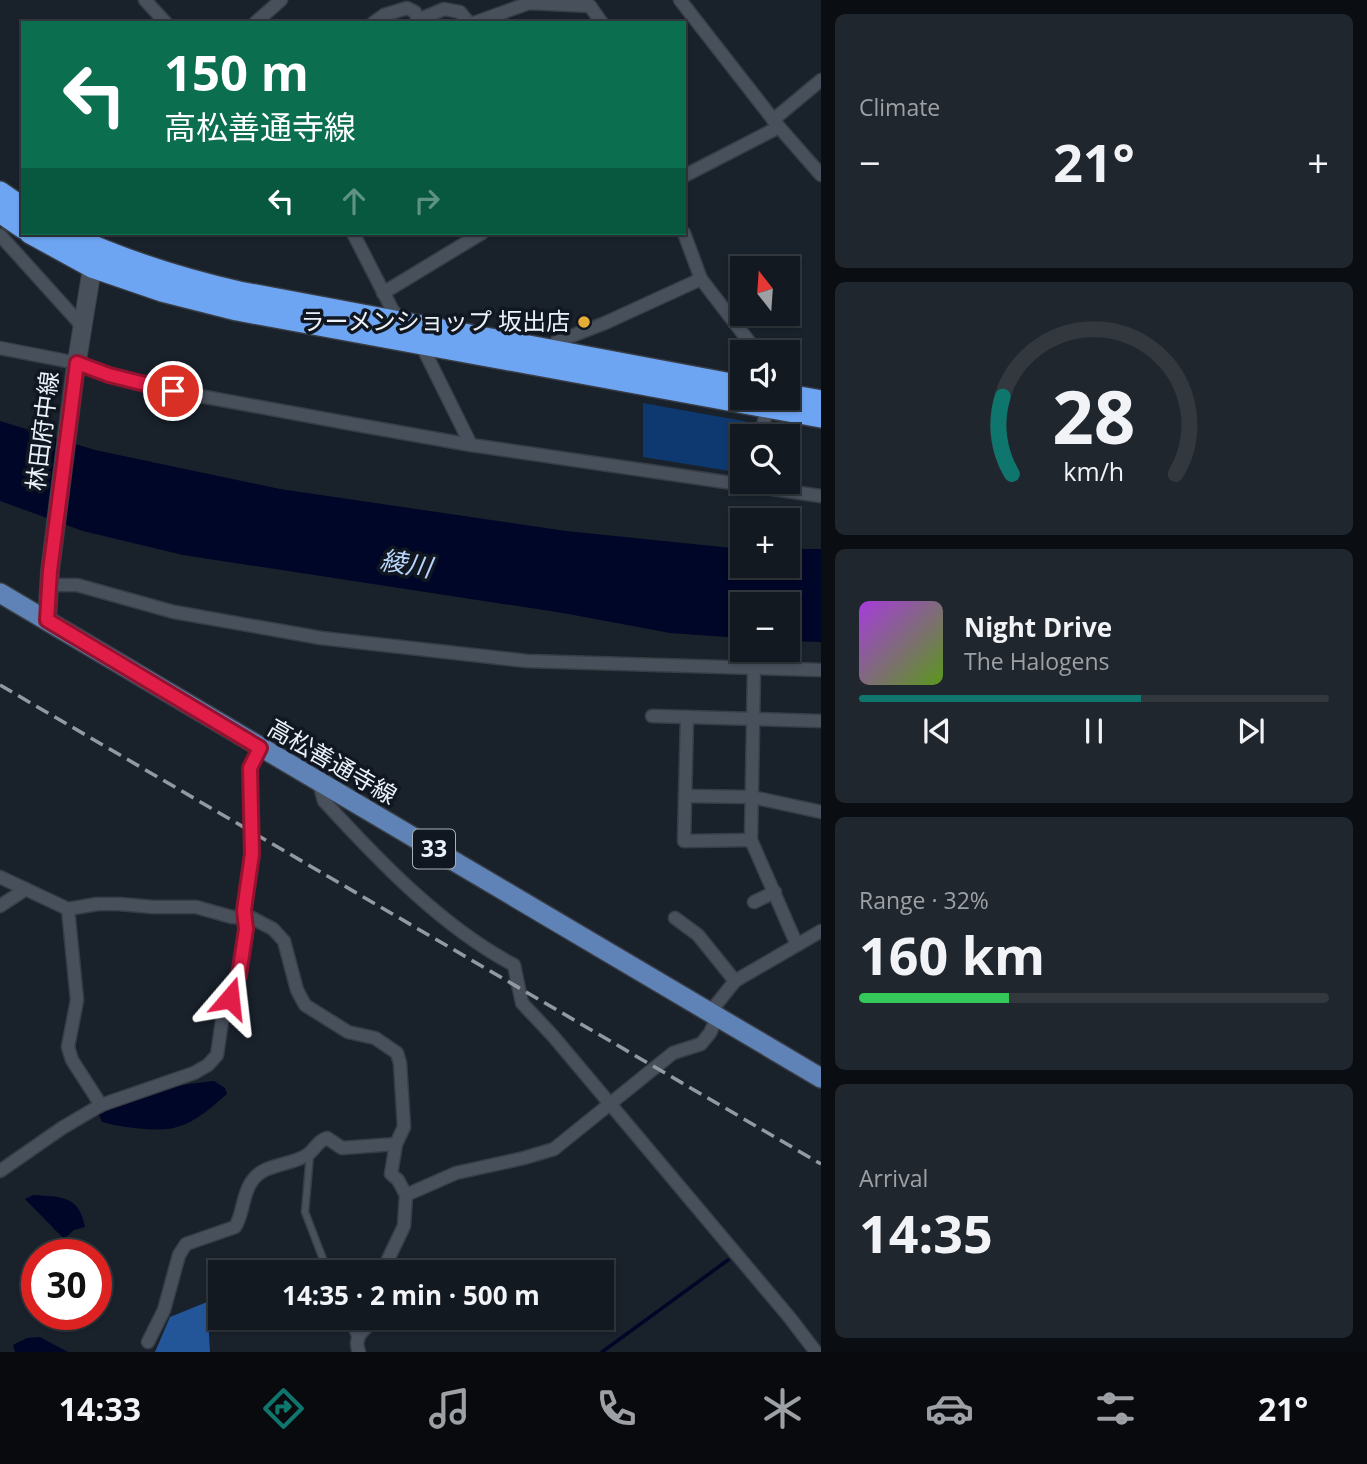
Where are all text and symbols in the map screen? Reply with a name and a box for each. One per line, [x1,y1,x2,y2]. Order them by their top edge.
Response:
text: 150 m [164,39,309,105]
icon: left [49,49,140,140]
text: Climate [859,91,940,123]
text: 高松善通寺線 [164,105,356,148]
text: 21° [1053,126,1135,197]
text: − [859,136,881,188]
text: + [1307,136,1329,188]
icon: left [262,182,300,220]
icon: ahead [335,182,373,220]
icon: right [408,182,446,220]
north arrow [730,256,800,326]
map controls [730,256,800,662]
place label: ラーメンショップ 坂出店 [301,304,570,337]
marker: ラーメンショップ 坂出店 [576,314,592,330]
button: sound [730,340,800,410]
pin [143,361,203,421]
text: 28 [1052,367,1136,466]
street label: 林田府中線 [18,369,65,492]
icon: arrive [154,372,192,410]
button: search [730,424,800,494]
text: km/h [1064,454,1124,488]
button: + [730,508,800,578]
water label: 綾川 [378,541,438,585]
button: − [730,592,800,662]
text: Night Drive [964,609,1112,645]
text: The Halogens [964,645,1110,677]
street label: 高松善通寺線 [262,710,403,811]
icon: previous [918,712,956,750]
icon: pause [1075,712,1113,750]
icon: next [1232,712,1270,750]
road number: 33 [413,830,455,869]
text: Range · 32% [859,884,989,916]
text: 160 km [859,919,1045,990]
position arrow [193,961,267,1035]
text: Arrival [859,1162,928,1194]
text: 14:35 [859,1197,993,1268]
speed limit sign: 30 [21,1239,112,1330]
text: 14:35 · 2 min · 500 m [282,1277,540,1313]
icon: directions [259,1384,308,1433]
icon: music [425,1384,474,1433]
icon: phone [592,1384,641,1433]
icon: climate [758,1384,807,1433]
icon: car [925,1384,974,1433]
icon: filters [1091,1384,1140,1433]
text: 14:33 [59,1387,141,1430]
text: 21° [1258,1387,1308,1430]

